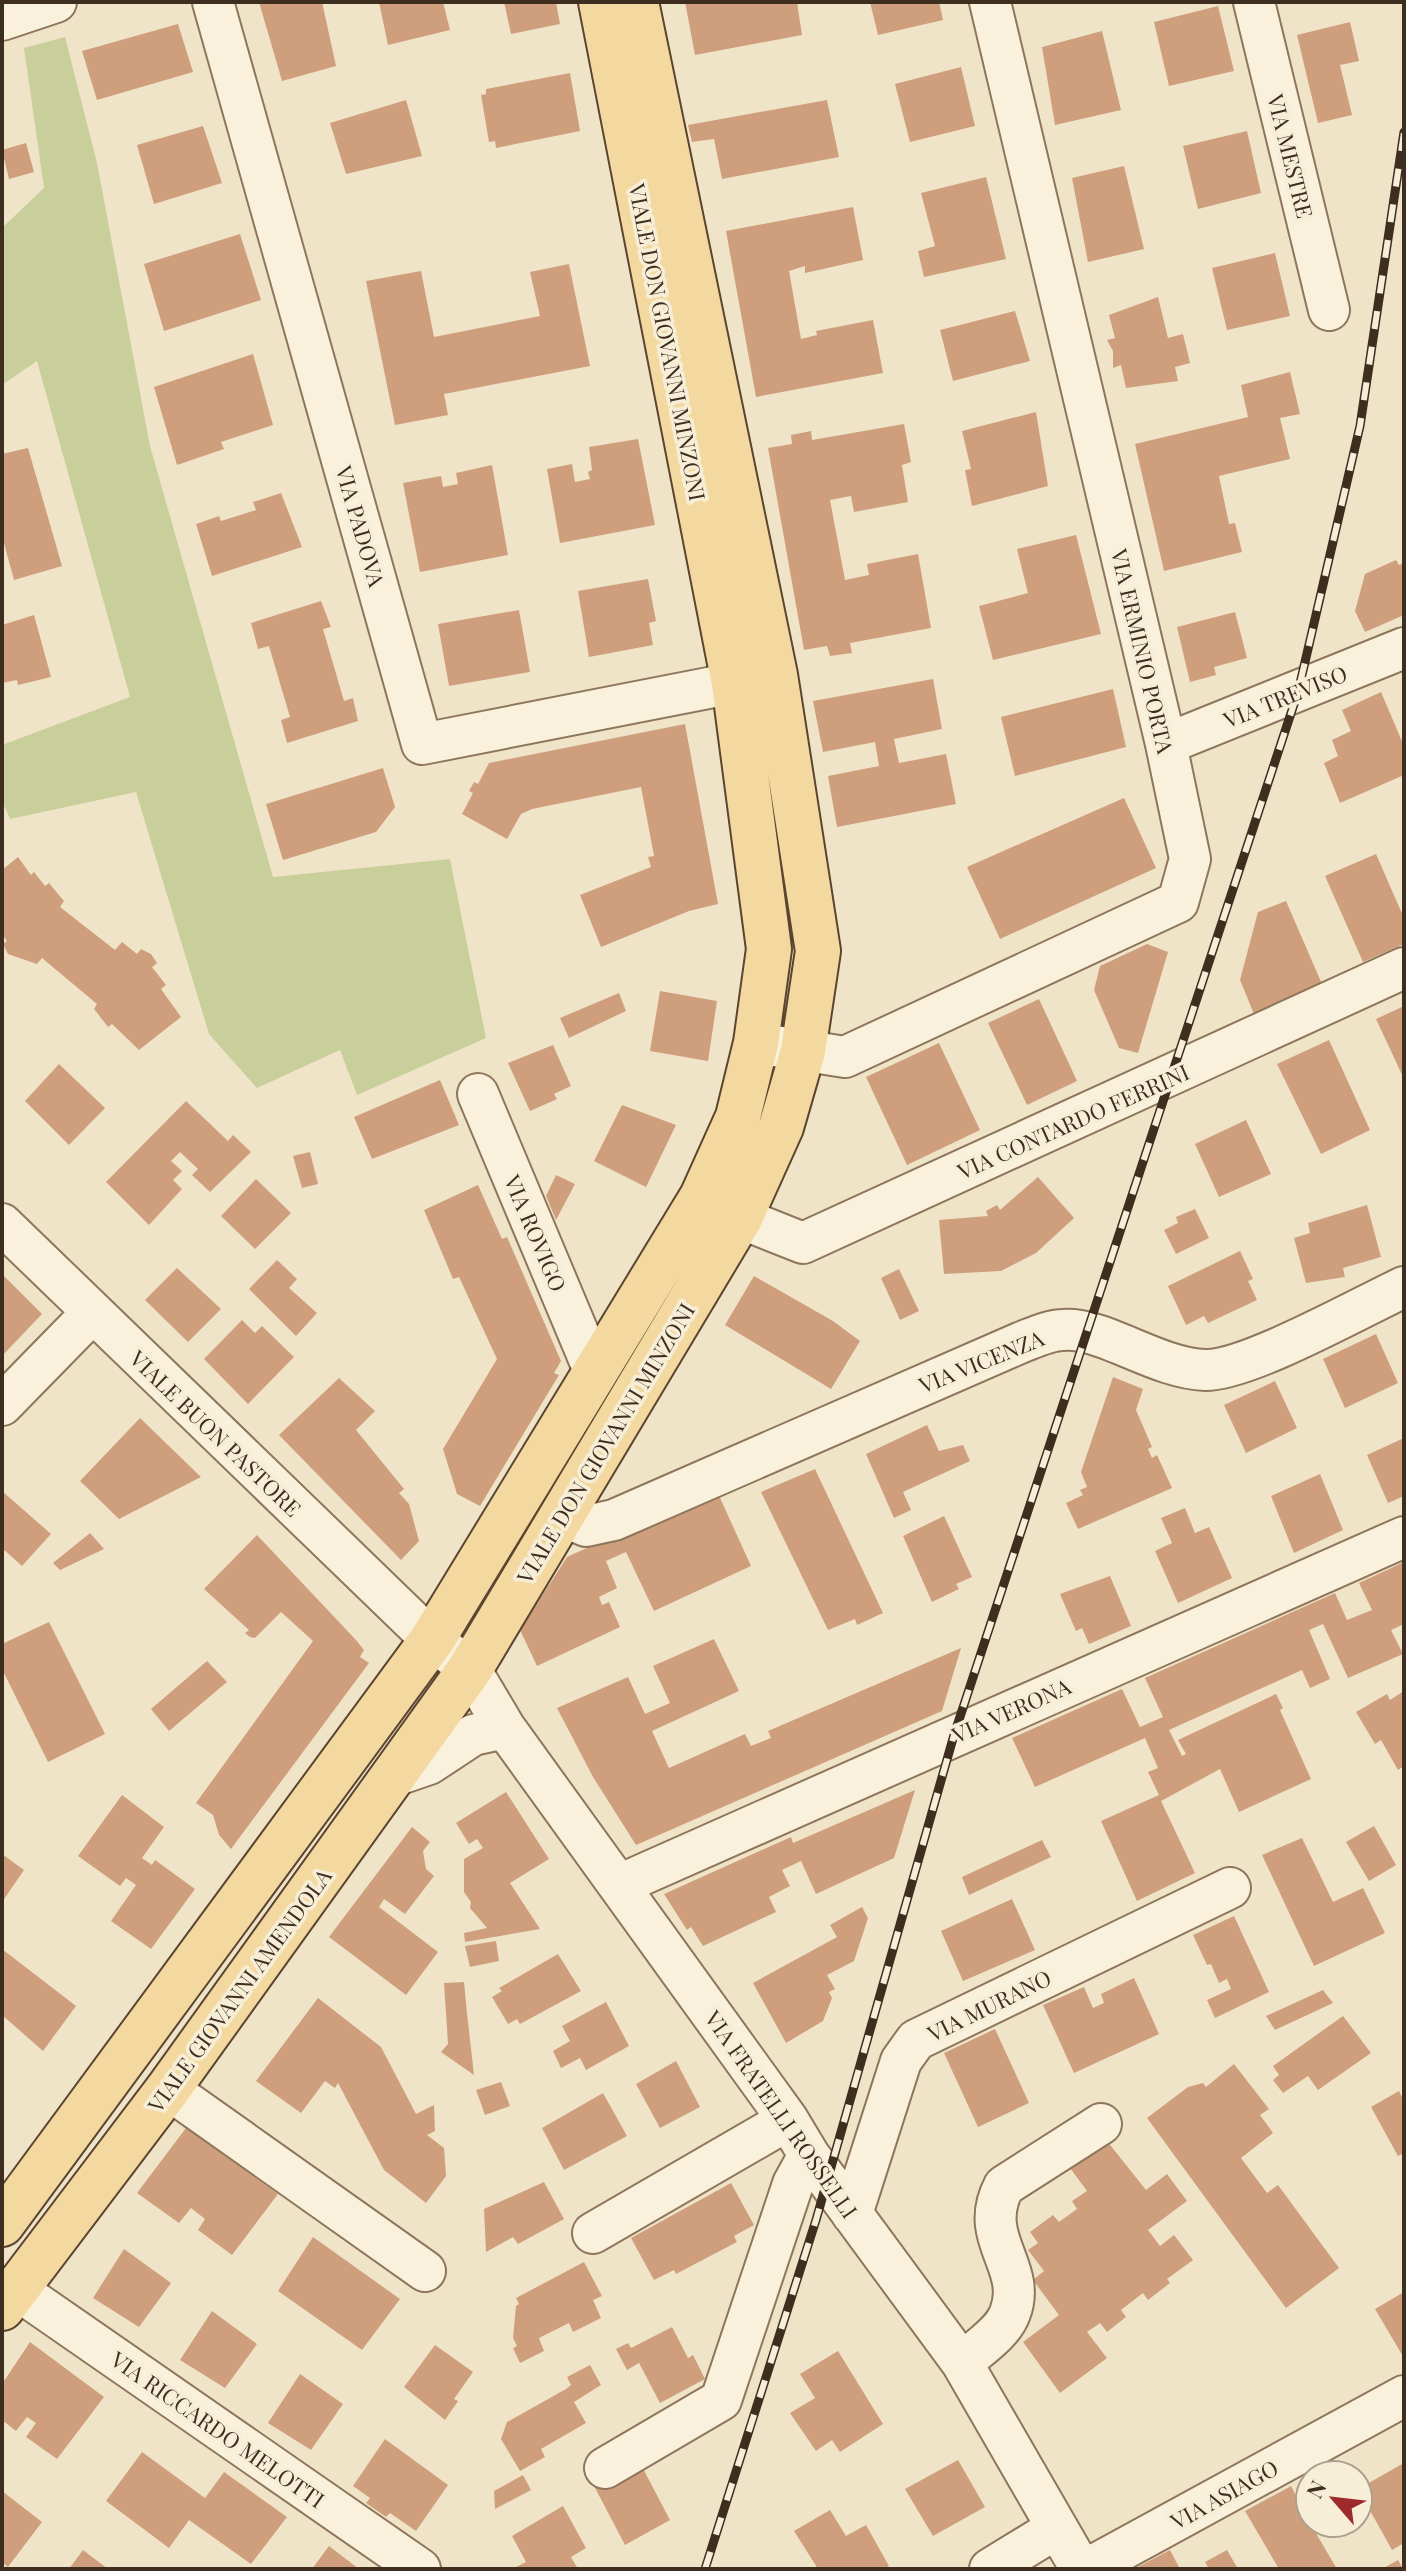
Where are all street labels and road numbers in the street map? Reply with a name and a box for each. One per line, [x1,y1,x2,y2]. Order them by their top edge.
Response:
street label: VIA MESTRE [1261,90,1321,221]
street label: VIALE DON GIOVANNI MINZONI [622,180,713,503]
street label: VIA PADOVA [329,461,393,590]
street label: VIA ERMINIO PORTA [1105,545,1181,756]
street label: VIA TREVISO [1218,658,1351,735]
street label: VIA CONTARDO FERRINI [952,1056,1193,1186]
street label: VIA ROVIGO [498,1169,574,1296]
street label: VIALE DON GIOVANNI MINZONI [509,1297,701,1590]
street label: VIA VICENZA [913,1322,1048,1400]
street label: VIALE BUON PASTORE [123,1343,308,1523]
street label: VIA VERONA [946,1670,1075,1750]
street label: VIALE GIOVANNI AMENDOLA [140,1862,338,2119]
street label: VIA MURANO [921,1962,1056,2048]
street label: VIA FRATELLI ROSSELLI [698,2003,865,2224]
street label: VIA RICCARDO MELOTTI [104,2343,331,2514]
street label: VIA ASIAGO [1164,2452,1283,2536]

